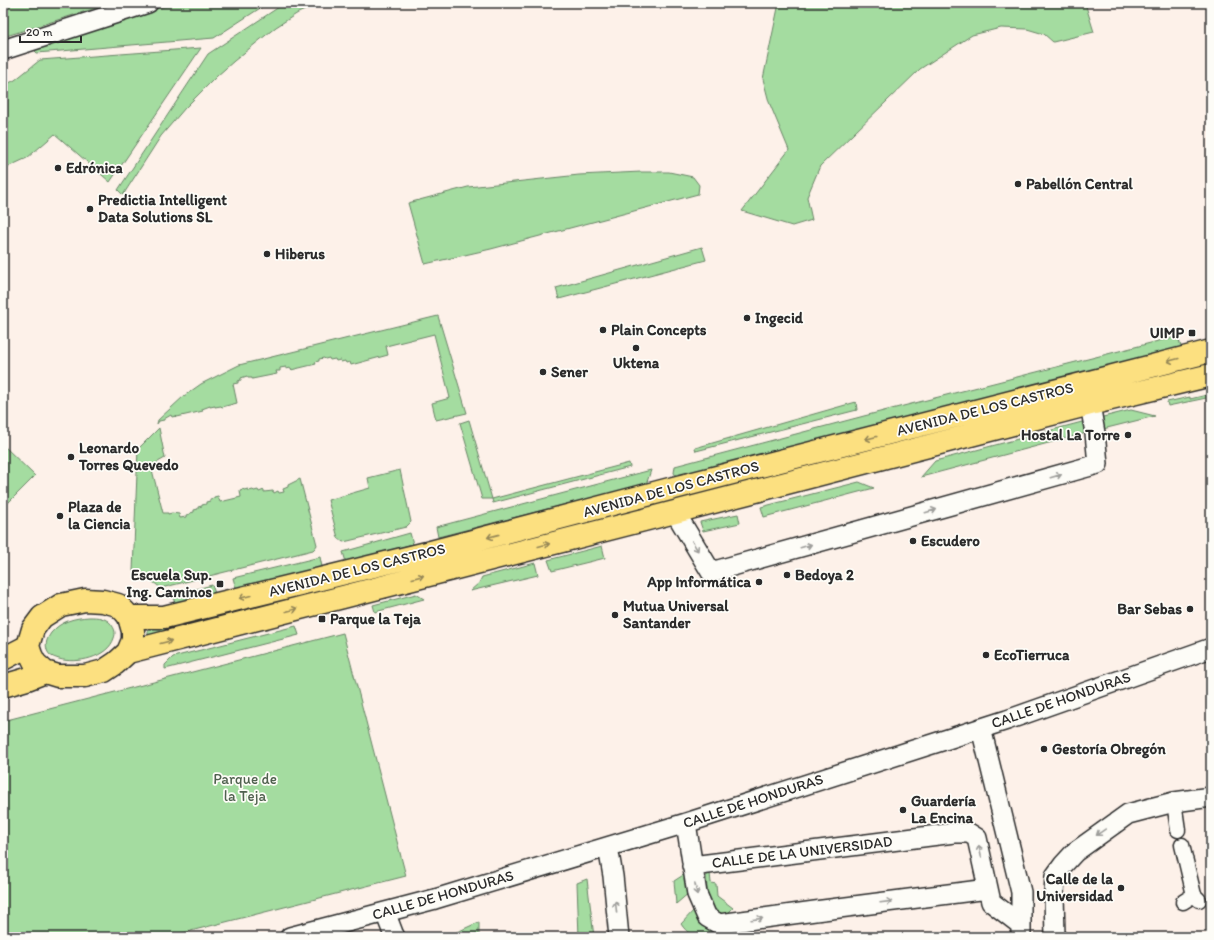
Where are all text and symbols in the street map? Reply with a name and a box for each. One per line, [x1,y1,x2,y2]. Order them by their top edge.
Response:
scale bar [20,18,81,44]
text: 20 m [26,25,53,39]
place label: Edrónica [66,159,123,177]
marker: Edrónica [53,163,63,173]
place label: Pabellón Central [1026,175,1134,193]
marker: Pabellón Central [1013,179,1023,189]
place label: Predictia Intelligent Data Solutions SL [98,191,227,226]
marker: Predictia Intelligent Data Solutions SL [85,204,95,214]
place label: Hiberus [275,245,325,263]
marker: Hiberus [262,249,272,259]
place label: Ingecid [755,309,804,328]
marker: Ingecid [742,313,752,323]
place label: Plain Concepts [611,321,707,340]
place label: UIMP [1150,324,1184,342]
marker: Plain Concepts [598,325,608,335]
marker: UIMP [1187,328,1197,338]
marker: Uktena [631,343,641,353]
place label: Uktena [613,354,660,372]
one-way arrow [1167,357,1180,365]
place label: Sener [551,363,588,381]
marker: Sener [538,367,548,377]
street label: AVENIDA DE LOS CASTROS [895,378,1075,440]
place label: Hostal La Torre [1021,426,1120,444]
marker: Hostal La Torre [1123,430,1133,440]
one-way arrow [865,434,878,442]
place label: Leonardo Torres Quevedo [78,439,179,474]
marker: Leonardo Torres Quevedo [66,452,76,462]
street label: AVENIDA DE LOS CASTROS [581,457,761,521]
one-way arrow [1050,472,1063,479]
place label: Plaza de la Ciencia [68,498,131,533]
one-way arrow [924,507,937,514]
marker: Plaza de la Ciencia [55,511,65,521]
place label: Escudero [921,532,980,550]
one-way arrow [487,533,500,540]
marker: Escudero [908,536,918,546]
street label: AVENIDA DE LOS CASTROS [267,539,447,601]
one-way arrow [691,540,699,552]
one-way arrow [537,541,550,549]
one-way arrow [799,542,812,549]
place label: Escuela Sup. Ing. Caminos [127,566,212,602]
place label: Bedoya 2 [795,566,854,585]
marker: Bedoya 2 [782,570,792,580]
one-way arrow [411,573,424,581]
place label: App Informática [646,573,751,592]
marker: App Informática [754,577,764,587]
marker: Escuela Sup. Ing. Caminos [215,579,225,589]
one-way arrow [238,594,251,601]
place label: Mutua Universal Santander [623,597,729,632]
place label: Bar Sebas [1117,600,1182,618]
marker: Bar Sebas [1185,604,1195,614]
one-way arrow [285,605,298,613]
place label: Parque la Teja [330,610,421,629]
marker: Mutua Universal Santander [610,610,620,620]
marker: Parque la Teja [317,614,327,624]
one-way arrow [159,638,172,646]
place label: EcoTierruca [994,646,1070,664]
marker: EcoTierruca [981,650,991,660]
street label: CALLE DE HONDURAS [989,668,1133,732]
place label: Gestoría Obregón [1052,740,1166,759]
marker: Gestoría Obregón [1039,744,1049,754]
park label: Parque de la Teja [213,770,277,805]
street label: CALLE DE HONDURAS [681,770,825,832]
place label: Guardería La Encina [911,792,976,827]
marker: Guardería La Encina [898,805,908,815]
one-way arrow [1096,828,1107,836]
street label: CALLE DE LA UNIVERSIDAD [711,832,893,872]
one-way arrow [975,845,983,858]
street label: CALLE DE HONDURAS [370,866,516,924]
place label: Calle de la Universidad [1036,870,1114,905]
one-way arrow [692,882,700,895]
marker: Calle de la Universidad [1116,883,1126,893]
one-way arrow [879,898,892,906]
one-way arrow [612,900,620,913]
one-way arrow [750,915,763,923]

